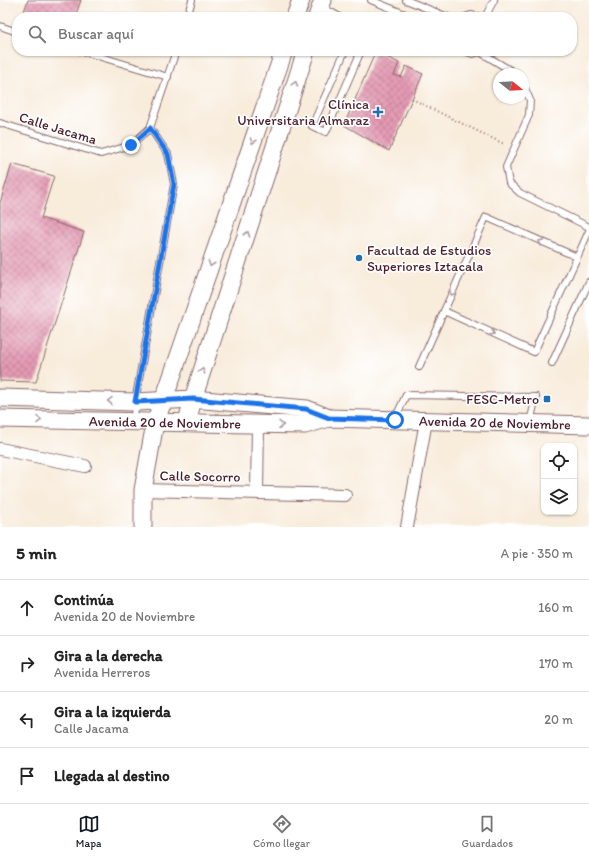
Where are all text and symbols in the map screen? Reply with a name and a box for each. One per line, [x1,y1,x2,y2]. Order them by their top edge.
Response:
search box [12,12,577,56]
icon: search [26,23,48,45]
text: Buscar aquí [58,25,134,43]
north arrow [493,68,529,104]
one-way arrow [290,81,299,88]
place label: Clínica Universitaria Almaraz [237,96,369,129]
marker: Clínica Universitaria Almaraz [372,106,384,118]
street label: Calle Jacama [17,109,99,148]
route end [122,136,140,154]
one-way arrow [249,137,258,144]
one-way arrow [242,231,250,238]
one-way arrow [538,238,545,246]
place label: Facultad de Estudios Superiores Iztacala [367,242,491,275]
marker: Facultad de Estudios Superiores Iztacala [354,253,364,263]
one-way arrow [207,260,216,267]
one-way arrow [449,289,457,297]
one-way arrow [488,328,495,336]
one-way arrow [198,368,206,375]
place label: FESC-Metro [466,391,539,408]
marker: FESC-Metro [542,394,552,404]
one-way arrow [107,397,113,405]
route start [386,411,404,429]
street label: Avenida 20 de Noviembre [419,412,571,434]
street label: Avenida 20 de Noviembre [89,413,241,433]
one-way arrow [36,416,42,424]
one-way arrow [278,420,284,429]
map controls [541,443,577,515]
button: locate [541,443,577,479]
street label: Calle Socorro [160,467,240,486]
button: layers [541,479,577,515]
text: 5 min [16,543,56,563]
text: A pie · 350 m [501,546,573,561]
text: Continúa [54,591,114,609]
icon: ahead [16,597,38,619]
text: 160 m [538,600,573,615]
text: Avenida 20 de Noviembre [54,609,195,624]
text: Gira a la derecha [54,647,163,665]
icon: right [16,653,38,675]
text: 170 m [539,656,573,671]
text: Avenida Herreros [54,665,150,680]
text: Gira a la izquierda [54,703,171,721]
icon: left [16,709,38,731]
text: 20 m [544,712,573,727]
text: Calle Jacama [54,721,129,736]
icon: arrive [16,765,38,787]
text: Llegada al destino [54,767,170,785]
tab: Mapa [76,813,101,850]
tab: Cómo llegar [253,813,310,850]
tab: Guardados [462,813,513,850]

